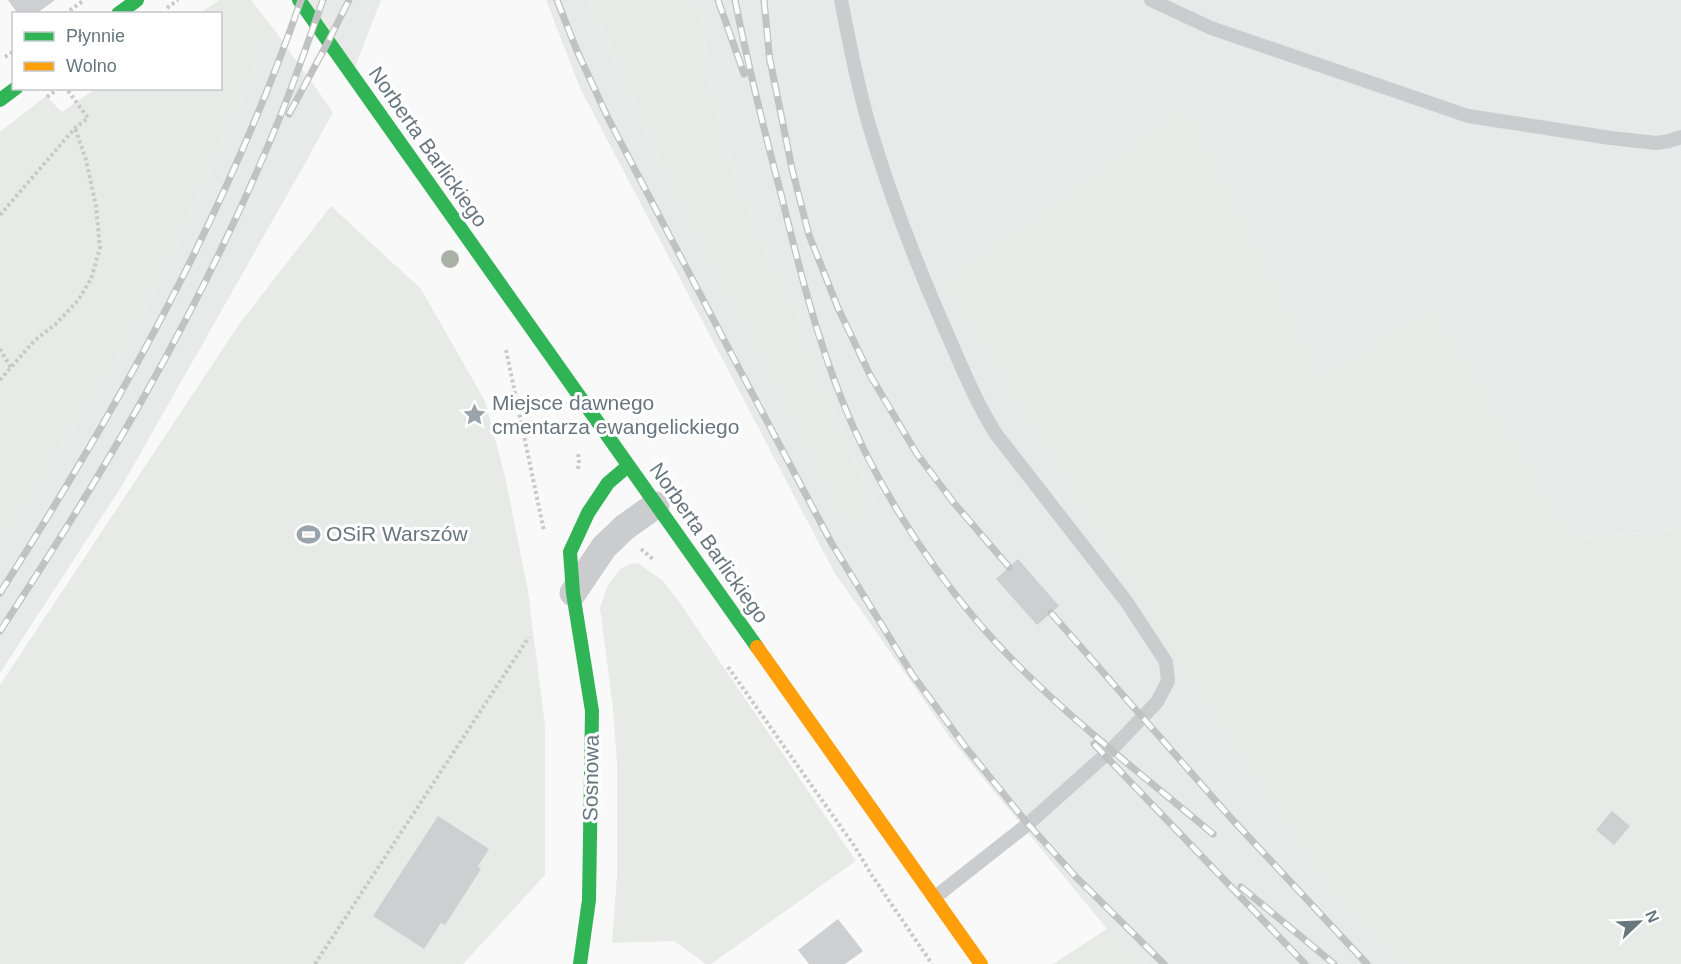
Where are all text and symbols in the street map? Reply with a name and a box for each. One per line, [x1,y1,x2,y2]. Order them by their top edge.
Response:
legend [12,12,222,90]
text: Płynnie [66,26,125,46]
text: Wolno [66,56,117,76]
street label: Norberta Barlickiego [364,62,492,231]
place label: Miejsce dawnego cmentarza ewangelickiego [492,391,739,438]
place icon: Miejsce dawnego cmentarza ewangelickiego [461,402,487,428]
street label: Norberta Barlickiego [645,458,773,627]
sports icon: OSiR Warszów [295,521,321,547]
place label: OSiR Warszów [326,522,468,545]
street label: Sosnowa [578,734,603,821]
north arrow [1609,892,1669,952]
text: N [1642,908,1662,925]

